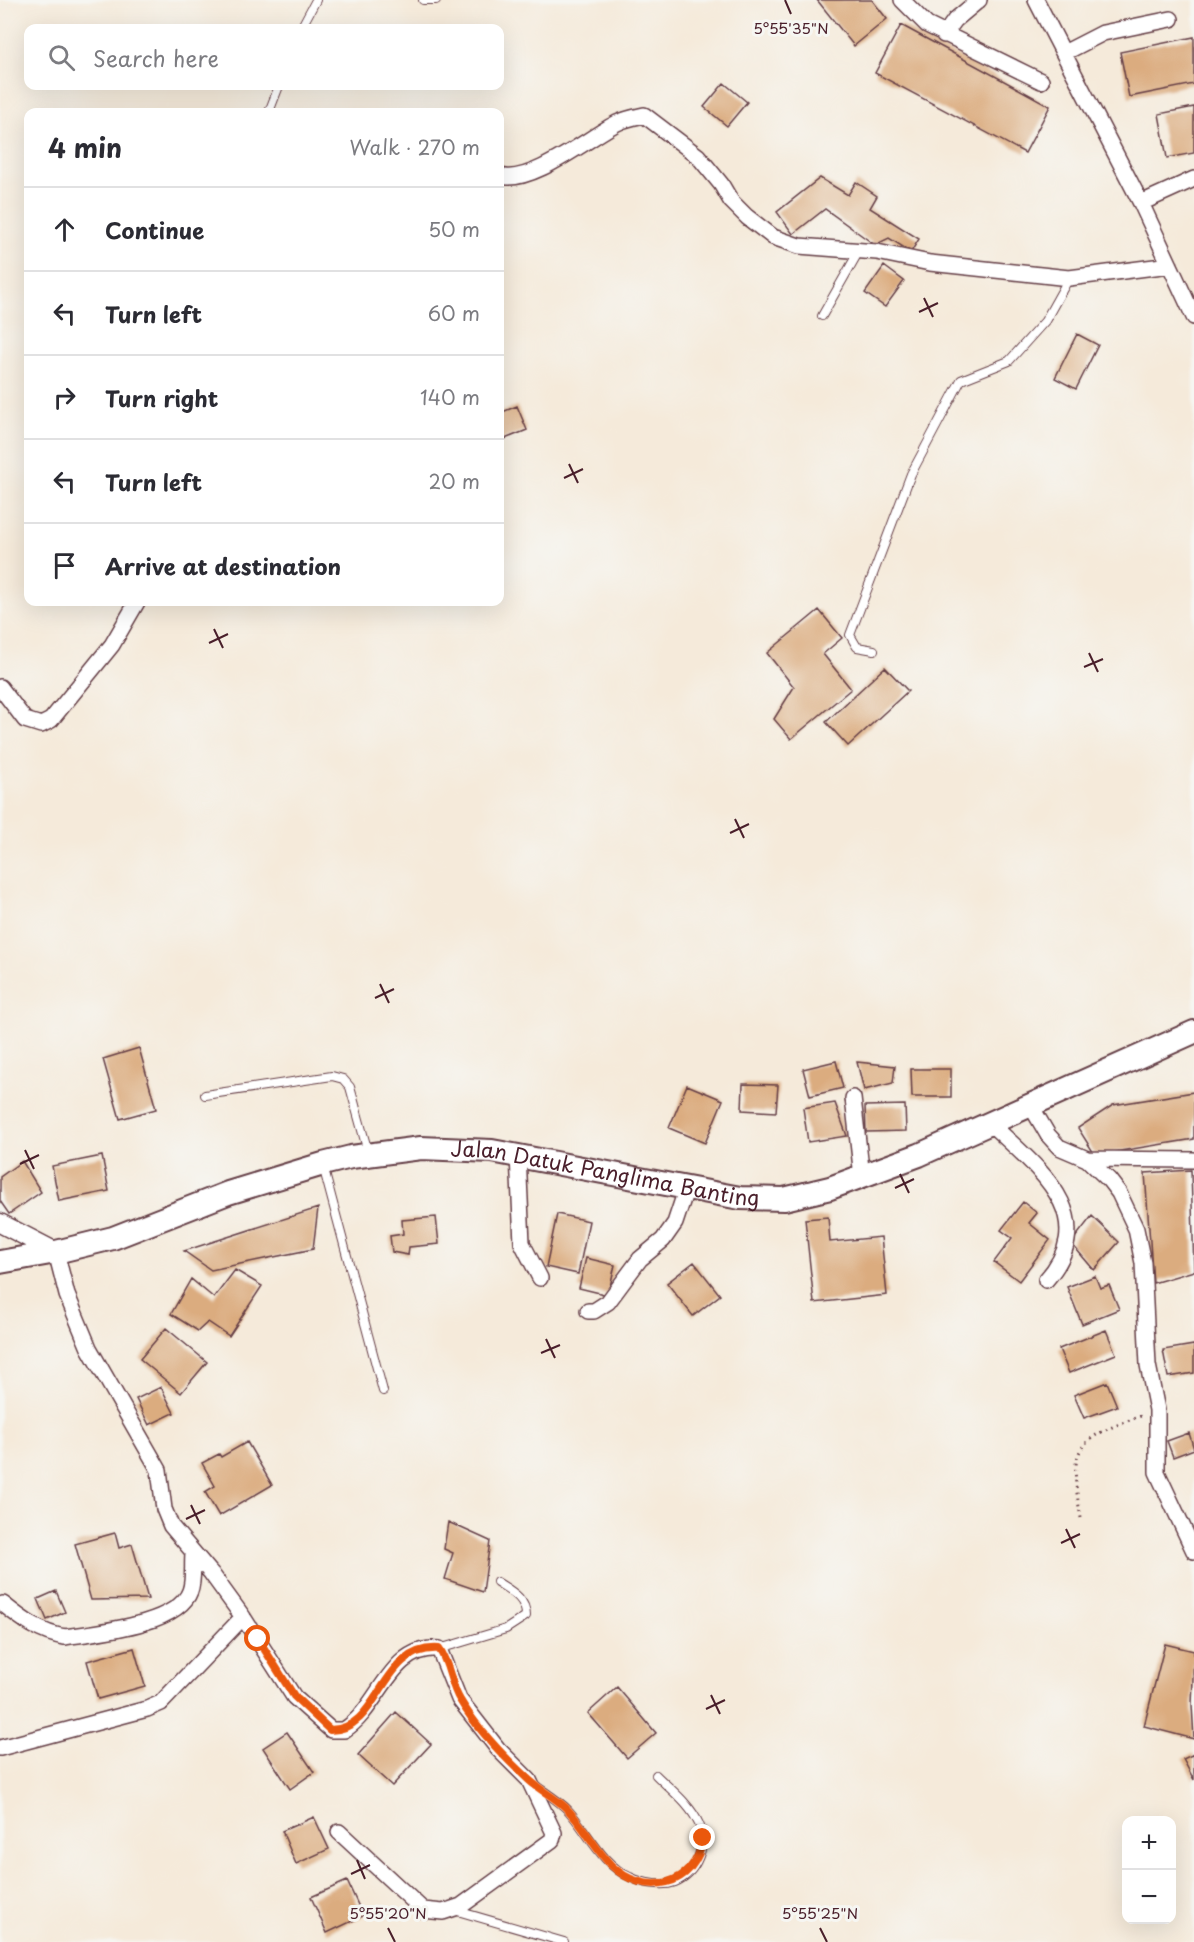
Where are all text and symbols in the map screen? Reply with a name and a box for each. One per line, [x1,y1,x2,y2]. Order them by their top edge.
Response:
text: 5°55'35"N [753,16,829,39]
search box [24,24,504,90]
icon: search [45,41,78,74]
text: Search here [93,41,219,74]
text: 4 min [48,128,122,167]
text: Walk · 270 m [349,132,480,162]
icon: ahead [48,213,81,246]
text: Continue [105,213,204,246]
text: 50 m [428,214,480,244]
icon: left [48,297,81,330]
text: Turn left [105,297,202,330]
text: 60 m [428,298,480,328]
icon: right [48,381,81,414]
text: Turn right [105,381,218,414]
text: 140 m [420,382,480,412]
icon: left [48,465,81,498]
text: Turn left [105,465,202,498]
text: 20 m [428,466,480,496]
icon: arrive [48,549,81,582]
text: Arrive at destination [105,549,341,582]
street label: Jalan Datuk Panglima Banting [450,1131,760,1212]
route start [244,1625,270,1651]
map controls [1122,1816,1176,1924]
button: + [1122,1816,1176,1870]
route end [689,1824,715,1850]
button: − [1122,1870,1176,1924]
text: 5°55'20"N [349,1901,427,1924]
text: 5°55'25"N [782,1901,858,1924]

